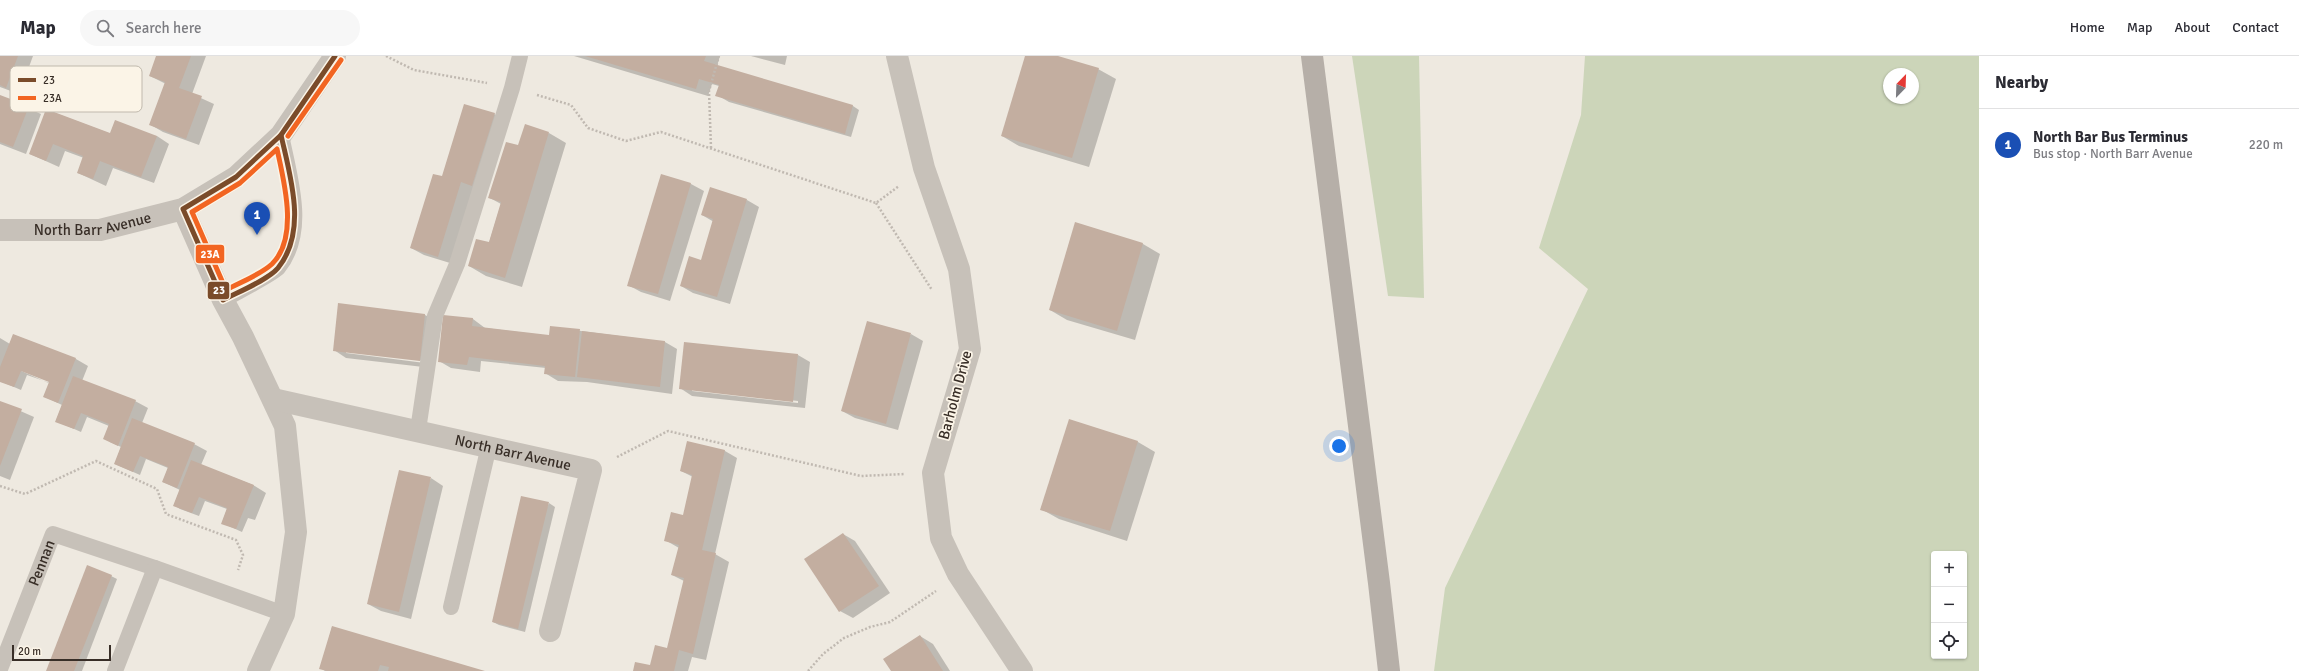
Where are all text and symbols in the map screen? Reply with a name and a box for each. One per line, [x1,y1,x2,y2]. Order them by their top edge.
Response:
search box [80,10,360,46]
text: Map [20,16,56,40]
icon: search [94,17,116,39]
text: Search here [126,19,201,37]
text: Home [2070,19,2105,36]
text: Map [2127,19,2152,36]
text: About [2174,19,2210,36]
text: Contact [2232,19,2279,36]
legend [10,66,142,112]
north arrow [1883,68,1919,104]
text: Nearby [1995,72,2048,93]
text: 23 [43,74,55,87]
text: 23A [43,92,62,105]
text: North Bar Bus Terminus [2033,128,2188,146]
text: 1 [2004,137,2012,153]
text: 220 m [2249,137,2283,153]
text: Bus stop · North Barr Avenue [2033,146,2193,162]
pin: 1 [244,202,270,235]
street label: North Barr Avenue [34,208,153,239]
line badge: 23A [195,244,225,264]
text: 23A [201,248,219,261]
line badge: 23 [207,281,230,300]
text: 23 [213,284,225,297]
street label: Barholm Drive [934,349,976,441]
street label: North Barr Avenue [453,431,573,474]
your location [1329,436,1349,456]
street label: Pennan [25,537,59,588]
map controls [1931,551,1967,659]
button: + [1931,551,1967,587]
button: − [1931,587,1967,623]
button: locate [1931,623,1967,659]
scale bar [12,643,111,662]
text: 20 m [18,645,41,658]

